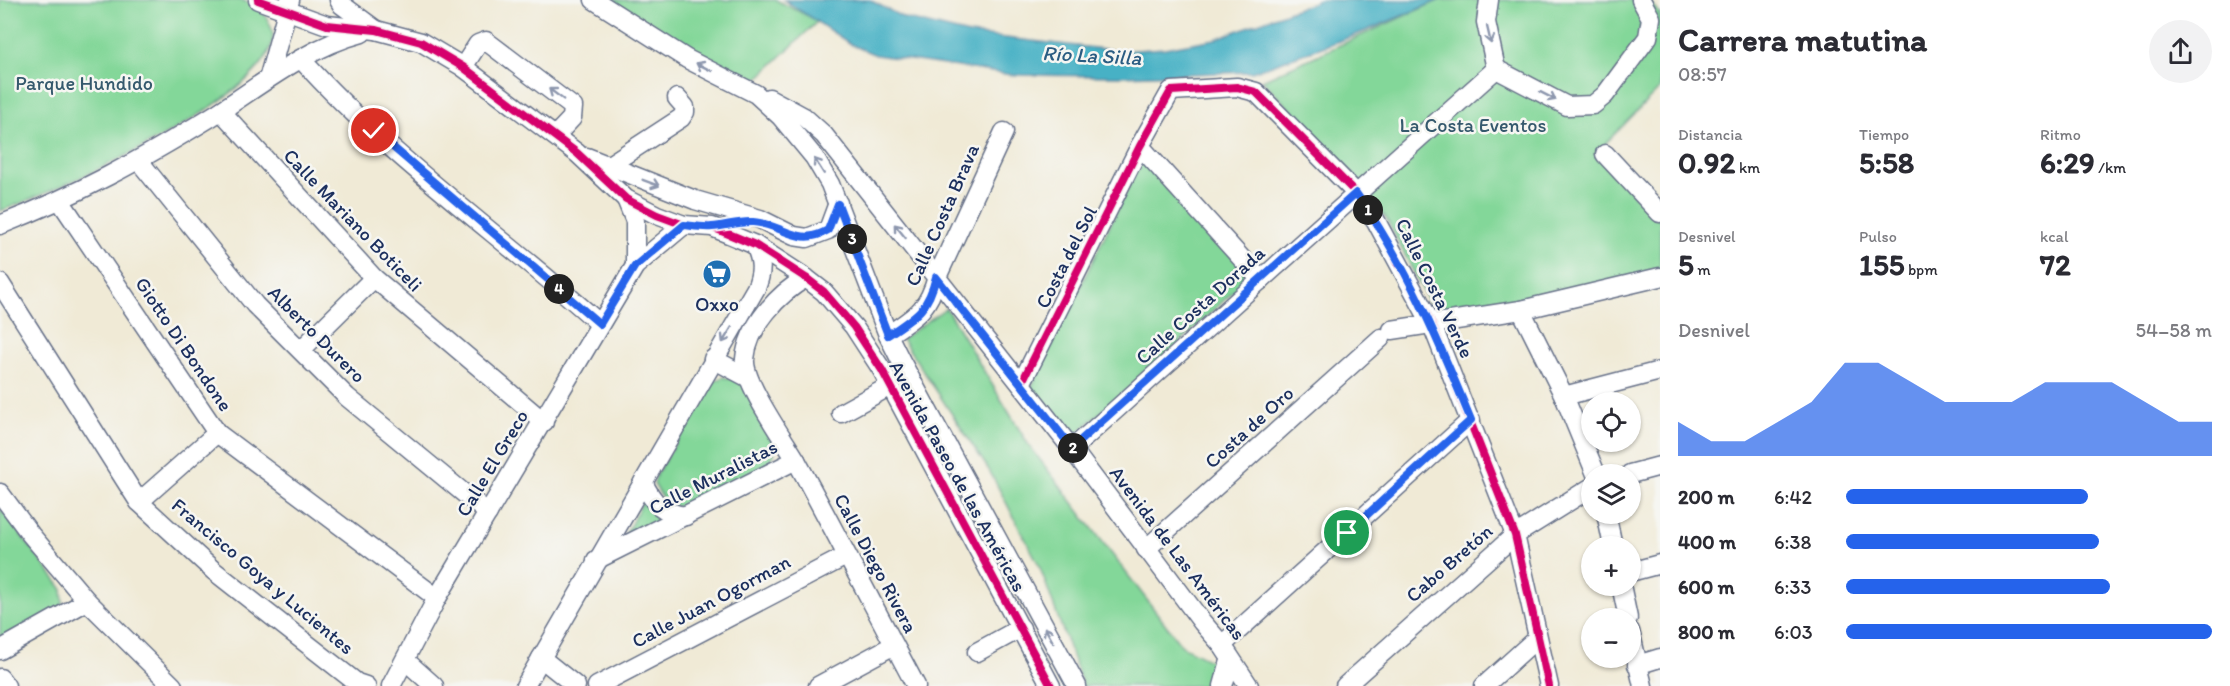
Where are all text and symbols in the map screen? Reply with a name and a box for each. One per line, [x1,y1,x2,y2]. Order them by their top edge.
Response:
text: Carrera matutina [1678,20,1927,59]
button: share [2149,20,2212,83]
one-way arrow [1483,25,1495,44]
water label: Río La Silla [1042,40,1142,70]
one-way arrow [695,61,713,72]
text: 08:57 [1678,62,1727,86]
park label: Parque Hundido [15,71,153,95]
one-way arrow [548,88,564,100]
one-way arrow [1539,91,1557,102]
pin [348,105,399,156]
park label: La Costa Eventos [1399,113,1547,137]
icon: check [357,114,390,147]
text: Distancia [1678,125,1743,144]
text: Tiempo [1859,125,1909,144]
text: Ritmo [2040,125,2081,144]
street label: Calle Costa Brava [900,140,984,290]
street label: Calle Mariano Boticeli [279,143,427,297]
text: 0.92 [1678,144,1735,181]
text: 5:58 [1859,144,1914,181]
text: 6:29 [2040,144,2095,181]
one-way arrow [813,158,825,175]
text: km [1735,158,1760,177]
text: /km [2095,158,2126,177]
one-way arrow [641,178,660,189]
pin: 1 [1353,195,1383,225]
text: 1 [1364,200,1372,219]
street label: Costa del Sol [1030,202,1102,312]
street label: Calle Costa Verde [1391,214,1479,362]
pin: 3 [837,224,867,254]
one-way arrow [893,224,906,240]
text: Desnivel [1678,227,1736,246]
text: Pulso [1859,227,1897,246]
text: kcal [2040,227,2068,246]
text: 3 [848,229,856,248]
street label: Calle Costa Dorada [1130,240,1270,369]
text: 5 [1678,246,1694,283]
text: 155 [1859,246,1904,283]
text: 72 [2040,246,2071,283]
supermarket icon: Oxxo [701,258,733,290]
text: m [1694,260,1711,279]
text: bpm [1904,260,1938,279]
street label: Giotto Di Bondone [130,272,238,416]
pin: 4 [544,274,574,304]
text: 4 [554,279,564,298]
street label: Alberto Durero [263,280,371,388]
place label: Oxxo [695,292,739,316]
text: Desnivel [1678,318,1750,342]
text: 54–58 m [2136,318,2212,342]
one-way arrow [721,326,733,343]
street label: Avenida Paseo de las Américas [884,356,1032,596]
street label: Costa de Oro [1200,381,1298,473]
map controls [1581,392,1641,668]
button: locate [1581,392,1641,452]
street label: Calle El Greco [451,405,533,521]
pin: 2 [1058,433,1088,463]
street label: Calle Muralistas [645,434,781,520]
text: 2 [1069,438,1077,457]
street label: Avenida de Las Américas [1105,461,1251,645]
button: layers [1581,464,1641,524]
text: 200 m [1678,485,1734,509]
text: 6:42 [1774,485,1812,509]
street label: Calle Diego Rivera [829,489,923,637]
street label: Francisco Goya y Lucientes [167,493,359,659]
pin [1321,507,1372,558]
icon: arrive [1330,516,1363,549]
street label: Cabo Bretón [1401,519,1497,607]
text: 400 m [1678,530,1736,554]
text: 6:38 [1774,530,1811,554]
button: + [1581,536,1641,596]
street label: Calle Juan Ogorman [628,549,794,653]
text: 600 m [1678,575,1735,599]
text: 6:33 [1774,575,1811,599]
button: − [1581,608,1641,668]
text: 800 m [1678,620,1735,644]
text: 6:03 [1774,620,1813,644]
one-way arrow [1043,627,1055,644]

